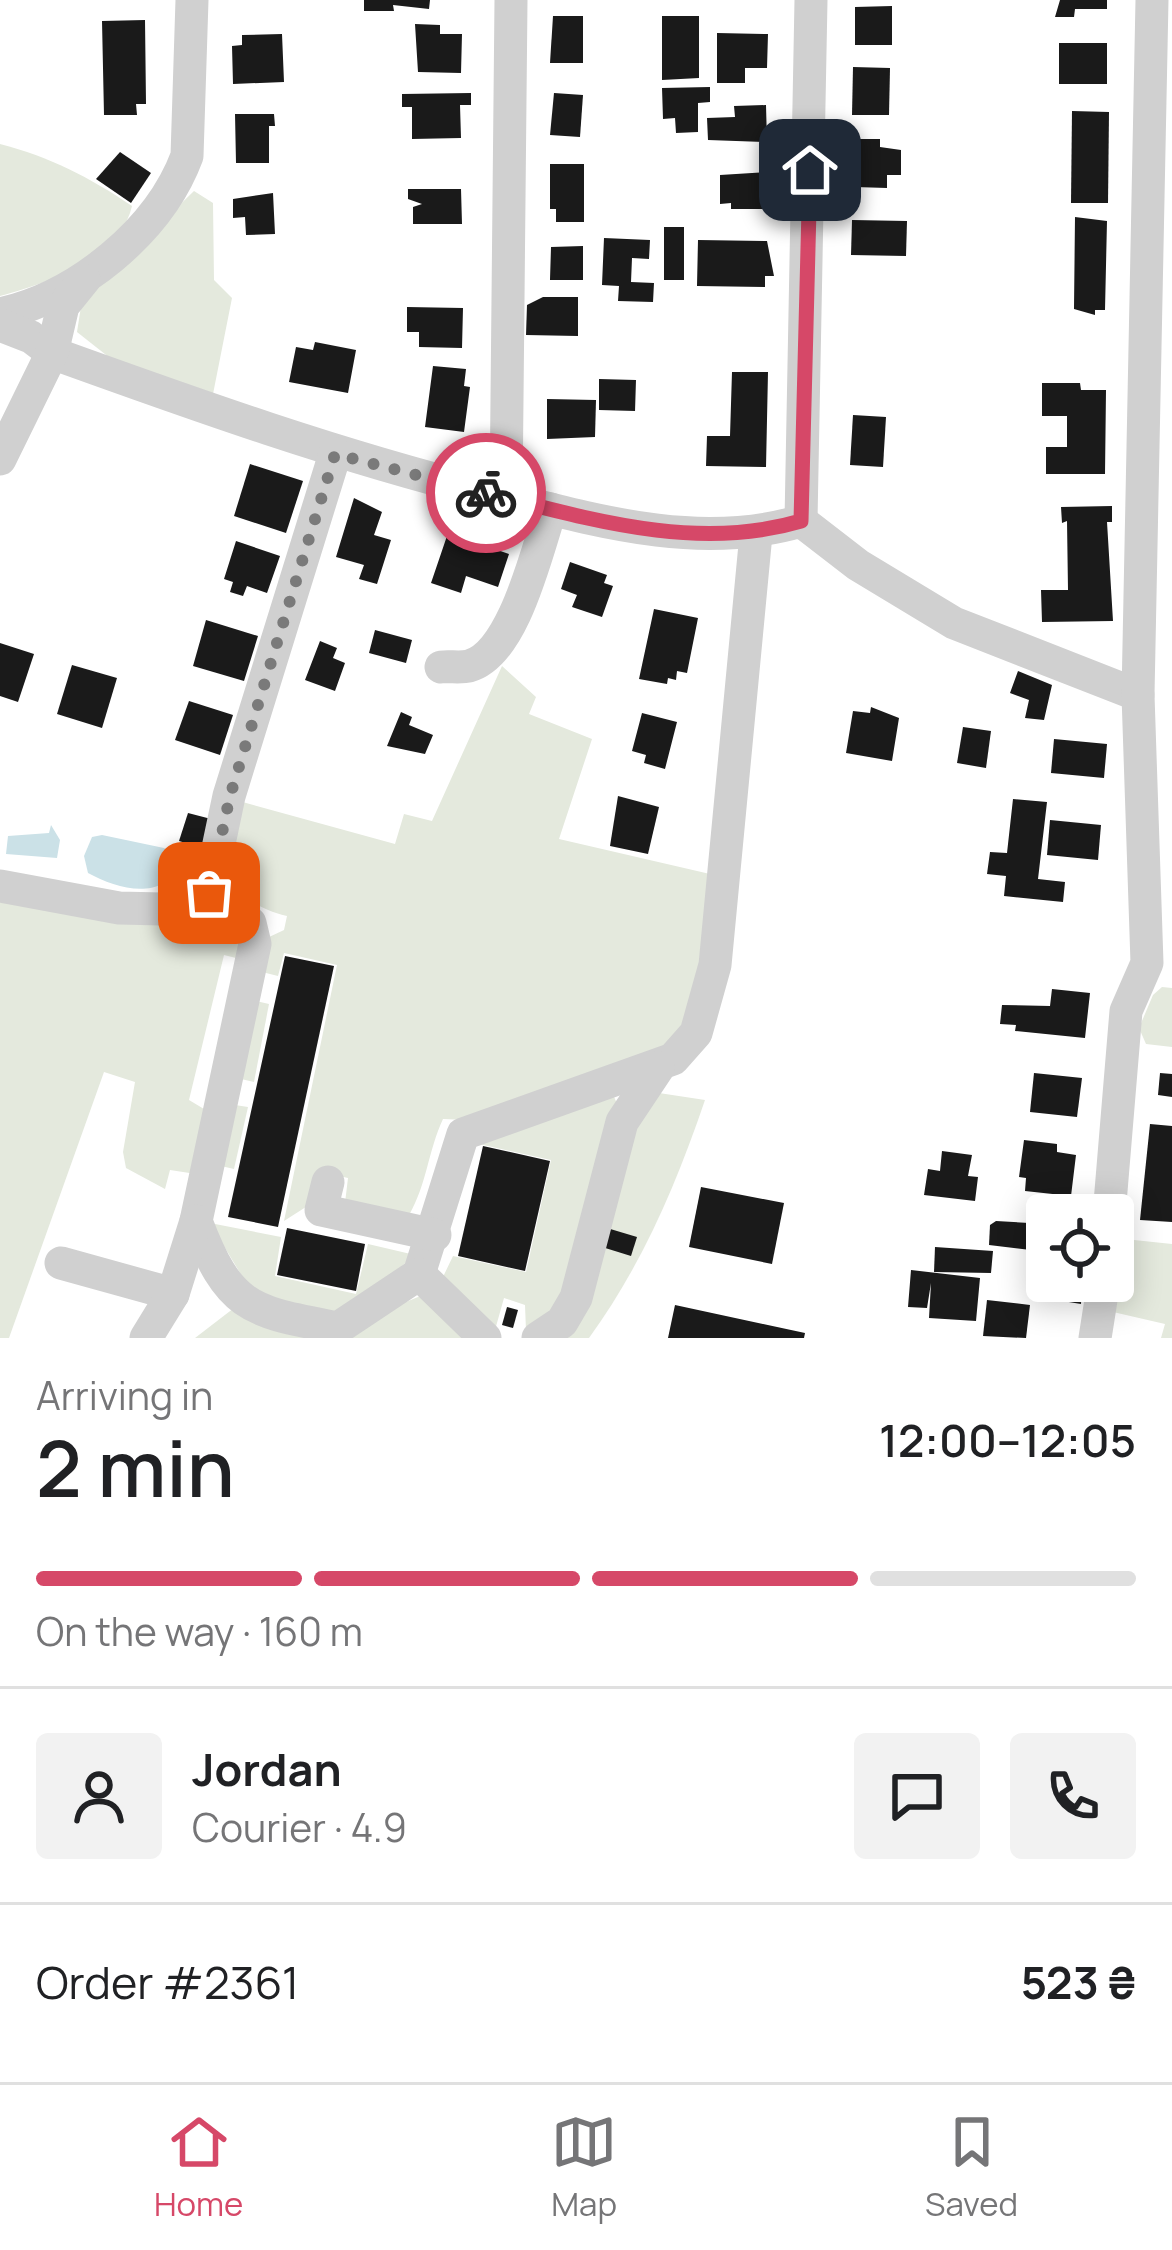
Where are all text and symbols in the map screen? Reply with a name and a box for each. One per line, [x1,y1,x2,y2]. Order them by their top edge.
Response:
pin [759,119,861,221]
icon: home [777,137,843,203]
courier [426,433,546,553]
icon: bike [453,460,519,526]
pin [158,842,260,944]
icon: bag [176,860,242,926]
map controls [1026,1194,1134,1302]
button: locate [1026,1194,1134,1302]
text: Arriving in [36,1368,213,1422]
text: 12:00–12:05 [879,1409,1136,1471]
text: 2 min [36,1414,235,1520]
text: On the way · 160 m [36,1604,363,1658]
button: person [36,1733,162,1859]
button: chat [854,1733,980,1859]
button: phone [1010,1733,1136,1859]
text: Jordan [192,1738,342,1800]
text: Courier · 4.9 [192,1800,407,1854]
text: Order #2361 [36,1951,299,2013]
text: 523 ₴ [1021,1951,1136,2013]
tab: Home [154,2109,243,2226]
tab: Map [551,2109,617,2226]
tab: Saved [925,2109,1018,2226]

